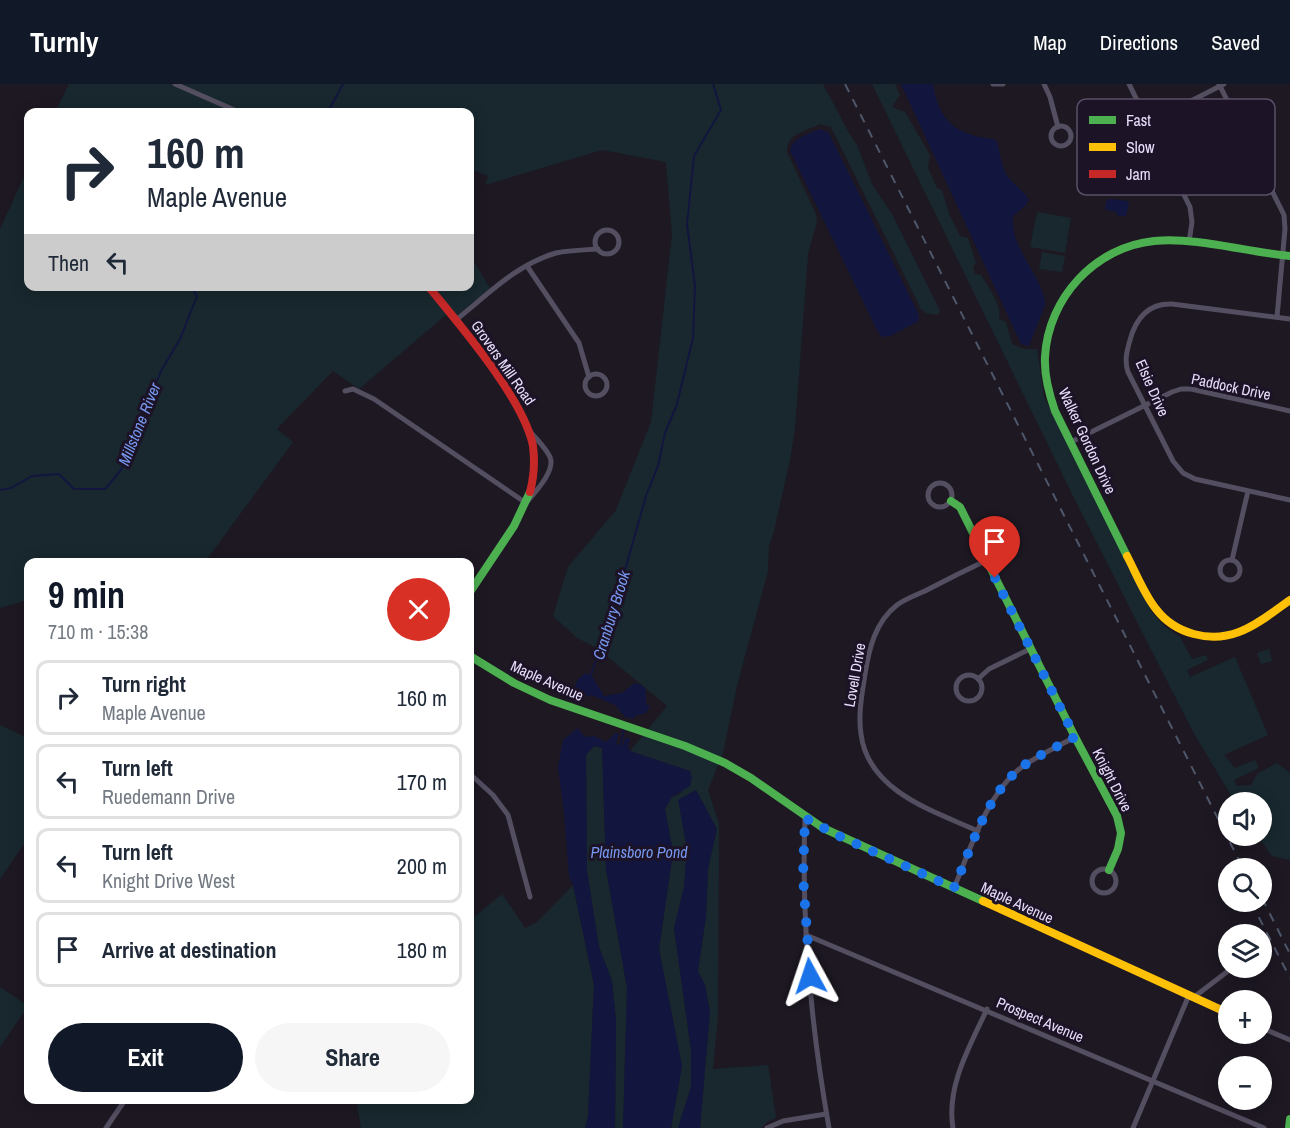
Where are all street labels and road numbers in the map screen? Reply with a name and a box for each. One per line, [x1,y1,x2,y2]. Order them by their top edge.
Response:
street label: Grovers Mill Road [466,316,540,409]
street label: Elsie Drive [1131,356,1174,420]
street label: Paddock Drive [1189,368,1273,405]
street label: Walker Gordon Drive [1054,384,1121,498]
street label: Lovell Drive [839,641,871,709]
street label: Maple Avenue [507,655,587,706]
street label: Knight Drive [1088,745,1137,815]
street label: Maple Avenue [978,877,1057,929]
street label: Prospect Avenue [993,992,1087,1047]

